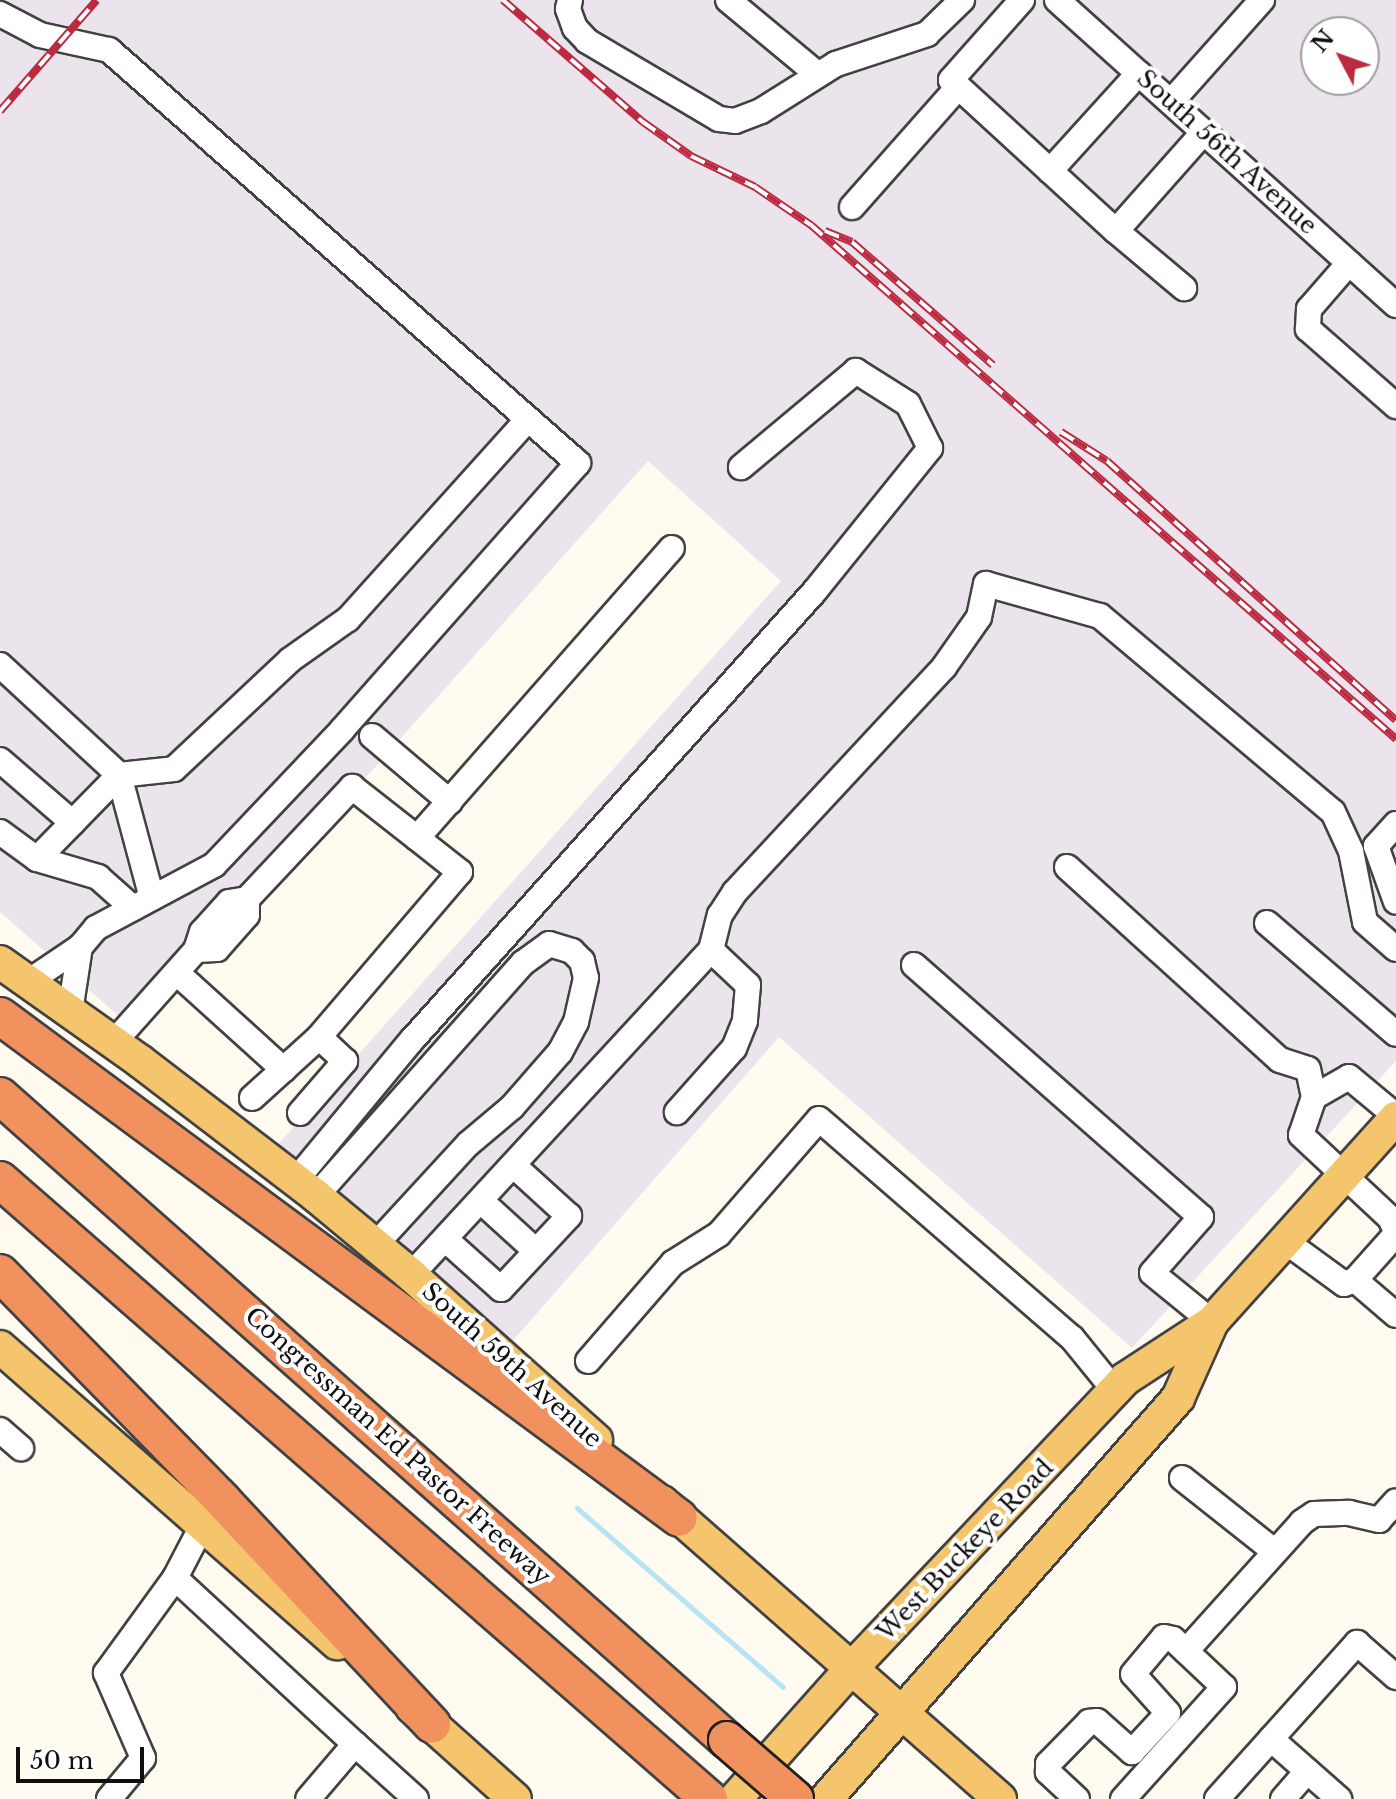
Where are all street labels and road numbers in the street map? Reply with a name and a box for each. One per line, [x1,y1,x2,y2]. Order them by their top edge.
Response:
street label: South 56th Avenue [1131,63,1323,241]
street label: South 59th Avenue [416,1276,608,1454]
street label: Congressman Ed Pastor Freeway [239,1301,557,1591]
street label: West Buckeye Road [871,1453,1059,1647]

